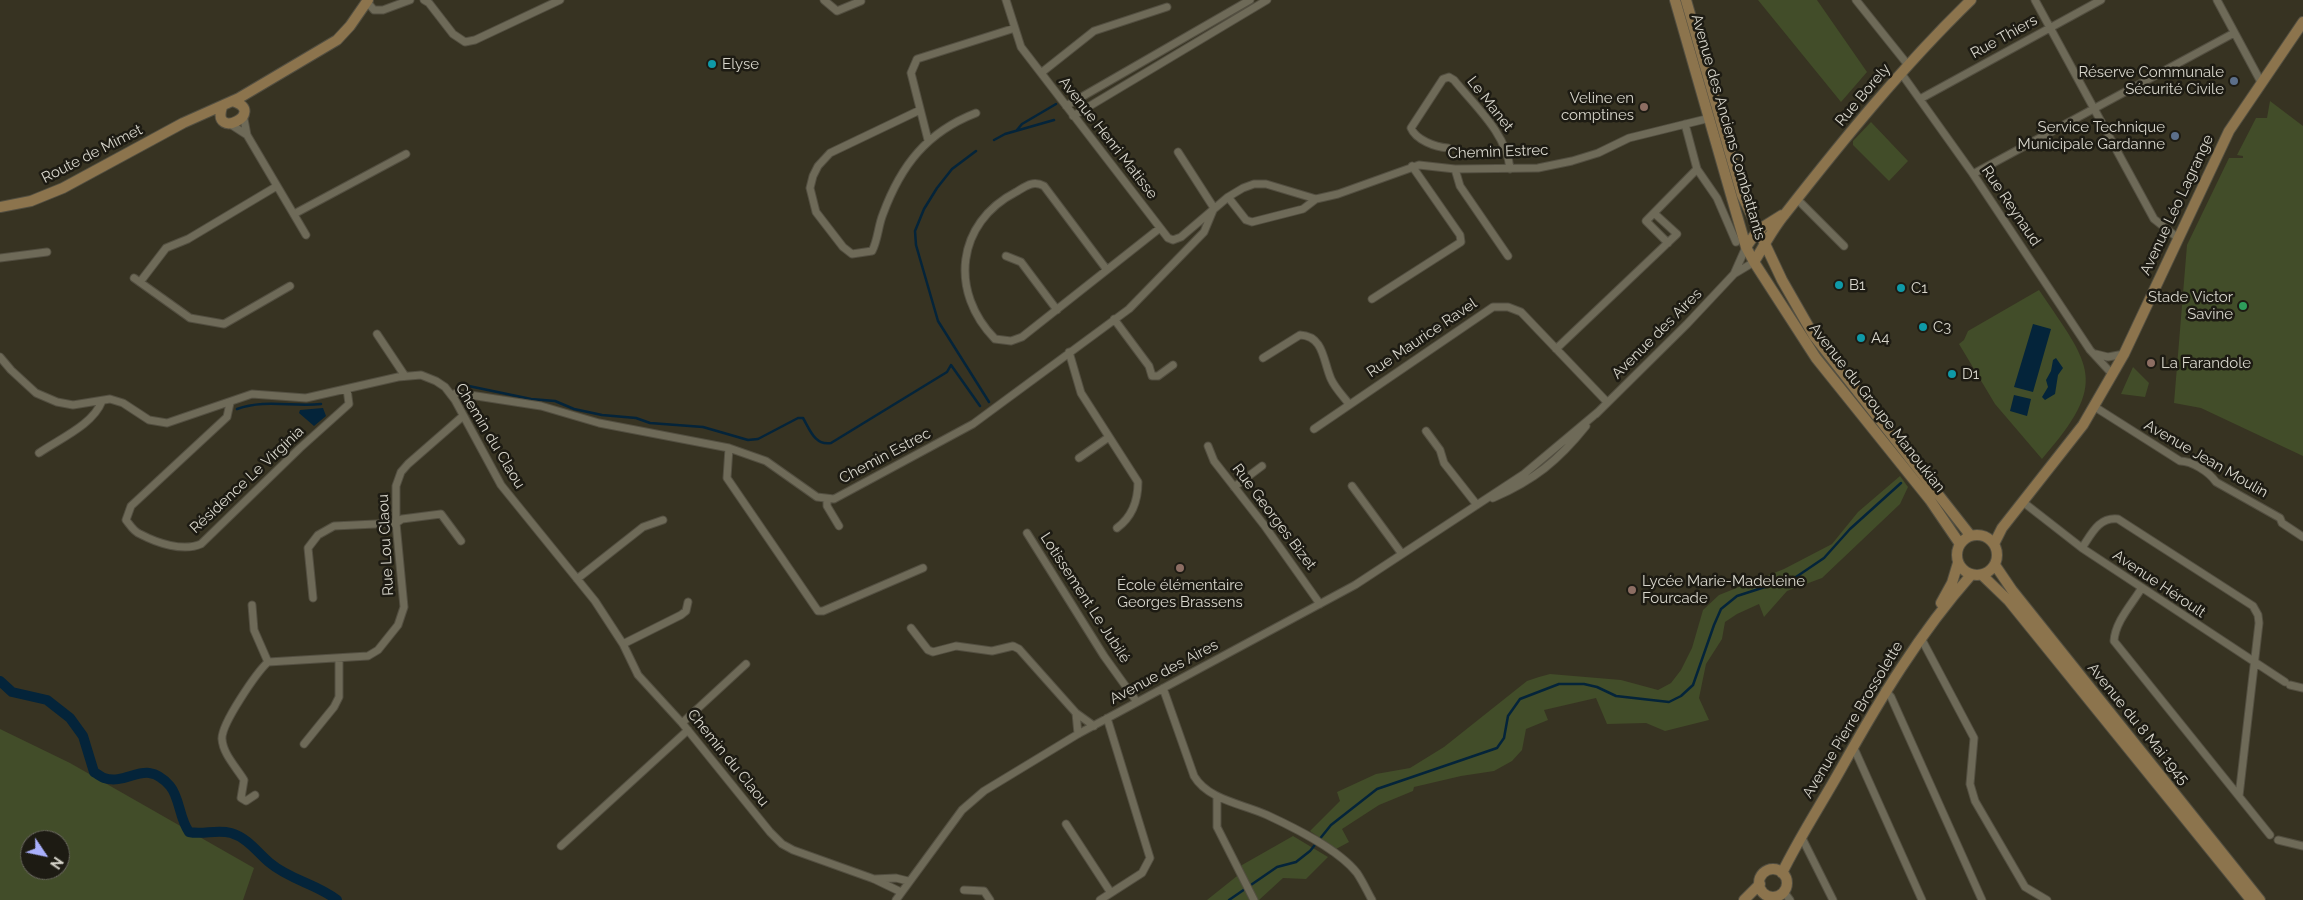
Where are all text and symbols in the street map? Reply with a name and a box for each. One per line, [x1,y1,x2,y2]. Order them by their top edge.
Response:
street label: Rue Thiers [1967,11,2041,63]
street label: Avenue des Anciens Combattants [1687,12,1769,242]
place label: Elyse [722,55,759,73]
marker: Elyse [706,58,718,70]
street label: Rue Borely [1832,60,1894,130]
place label: Réserve Communale Sécurité Civile [2078,63,2224,98]
street label: Avenue Henri Matisse [1055,73,1161,203]
street label: Le Manet [1463,73,1517,135]
marker: Réserve Communale Sécurité Civile [2228,75,2240,87]
place label: Veline en comptines [1561,89,1634,124]
marker: Veline en comptines [1638,101,1650,113]
place label: Service Technique Municipale Gardanne [2018,118,2165,153]
street label: Route de Mimet [39,121,145,187]
marker: Service Technique Municipale Gardanne [2169,130,2181,142]
street label: Avenue Léo Lagrange [2137,132,2217,278]
street label: Chemin Estrec [1447,141,1549,163]
street label: Rue Reynaud [1978,163,2044,249]
place label: B1 [1849,276,1865,294]
marker: B1 [1833,279,1845,291]
place label: C1 [1911,279,1928,297]
marker: C1 [1895,282,1907,294]
street label: Avenue des Aires [1608,285,1706,383]
place label: Stade Victor Savine [2148,288,2233,323]
street label: Rue Maurice Ravel [1364,294,1480,382]
marker: Stade Victor Savine [2237,300,2249,312]
place label: C3 [1933,318,1951,336]
street label: Avenue du Groupe Manoukian [1805,320,1949,496]
marker: C3 [1917,321,1929,333]
place label: A4 [1871,329,1889,347]
marker: A4 [1855,332,1867,344]
place label: La Farandole [2161,354,2251,372]
marker: La Farandole [2145,357,2157,369]
place label: D1 [1962,365,1979,383]
marker: D1 [1946,368,1958,380]
street label: Chemin du Claou [451,380,529,492]
street label: Avenue Jean Moulin [2141,416,2271,502]
street label: Résidence Le Virginia [186,423,308,537]
street label: Chemin Estrec [836,424,934,488]
street label: Rue Georges Bizet [1228,460,1320,574]
street label: Rue Lou Claou [374,494,398,596]
street label: Lotissement Le Jubilé [1036,529,1134,667]
street label: Avenue Héroult [2109,546,2209,622]
marker: École élémentaire Georges Brassens [1174,562,1186,574]
place label: Lycée Marie-Madeleine Fourcade [1642,572,1805,607]
place label: École élémentaire Georges Brassens [1117,576,1243,611]
marker: Lycée Marie-Madeleine Fourcade [1626,584,1638,596]
street label: Avenue des Aires [1107,636,1221,708]
street label: Avenue Pierre Brossolette [1799,638,1907,802]
street label: Avenue du 8 Mai 1945 [2083,660,2193,788]
street label: Chemin du Claou [683,706,773,810]
north arrow [20,830,70,880]
text: N [47,854,66,872]

